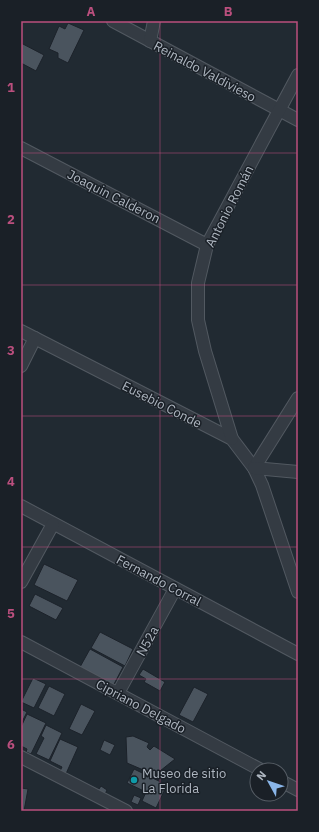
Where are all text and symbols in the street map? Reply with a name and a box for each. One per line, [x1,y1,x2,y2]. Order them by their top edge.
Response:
text: A [87,3,96,20]
text: B [224,3,233,20]
street label: Reinaldo Valdivieso [151,37,259,106]
text: 1 [7,79,15,96]
street label: Antonio Román [202,162,257,250]
street label: Joaquin Calderon [64,166,163,227]
text: 2 [7,211,15,228]
text: 3 [7,342,15,359]
street label: Eusebio Conde [119,377,204,432]
text: 4 [7,473,15,490]
street label: Fernando Corral [113,551,205,610]
text: 5 [7,605,15,622]
street label: N52a [132,623,163,659]
street label: Cipriano Delgado [93,676,189,737]
text: 6 [7,736,15,753]
north arrow [249,762,289,802]
place label: Museo de sitio La Florida [142,765,226,797]
text: N [253,768,269,783]
marker: Museo de sitio La Florida [129,775,139,785]

